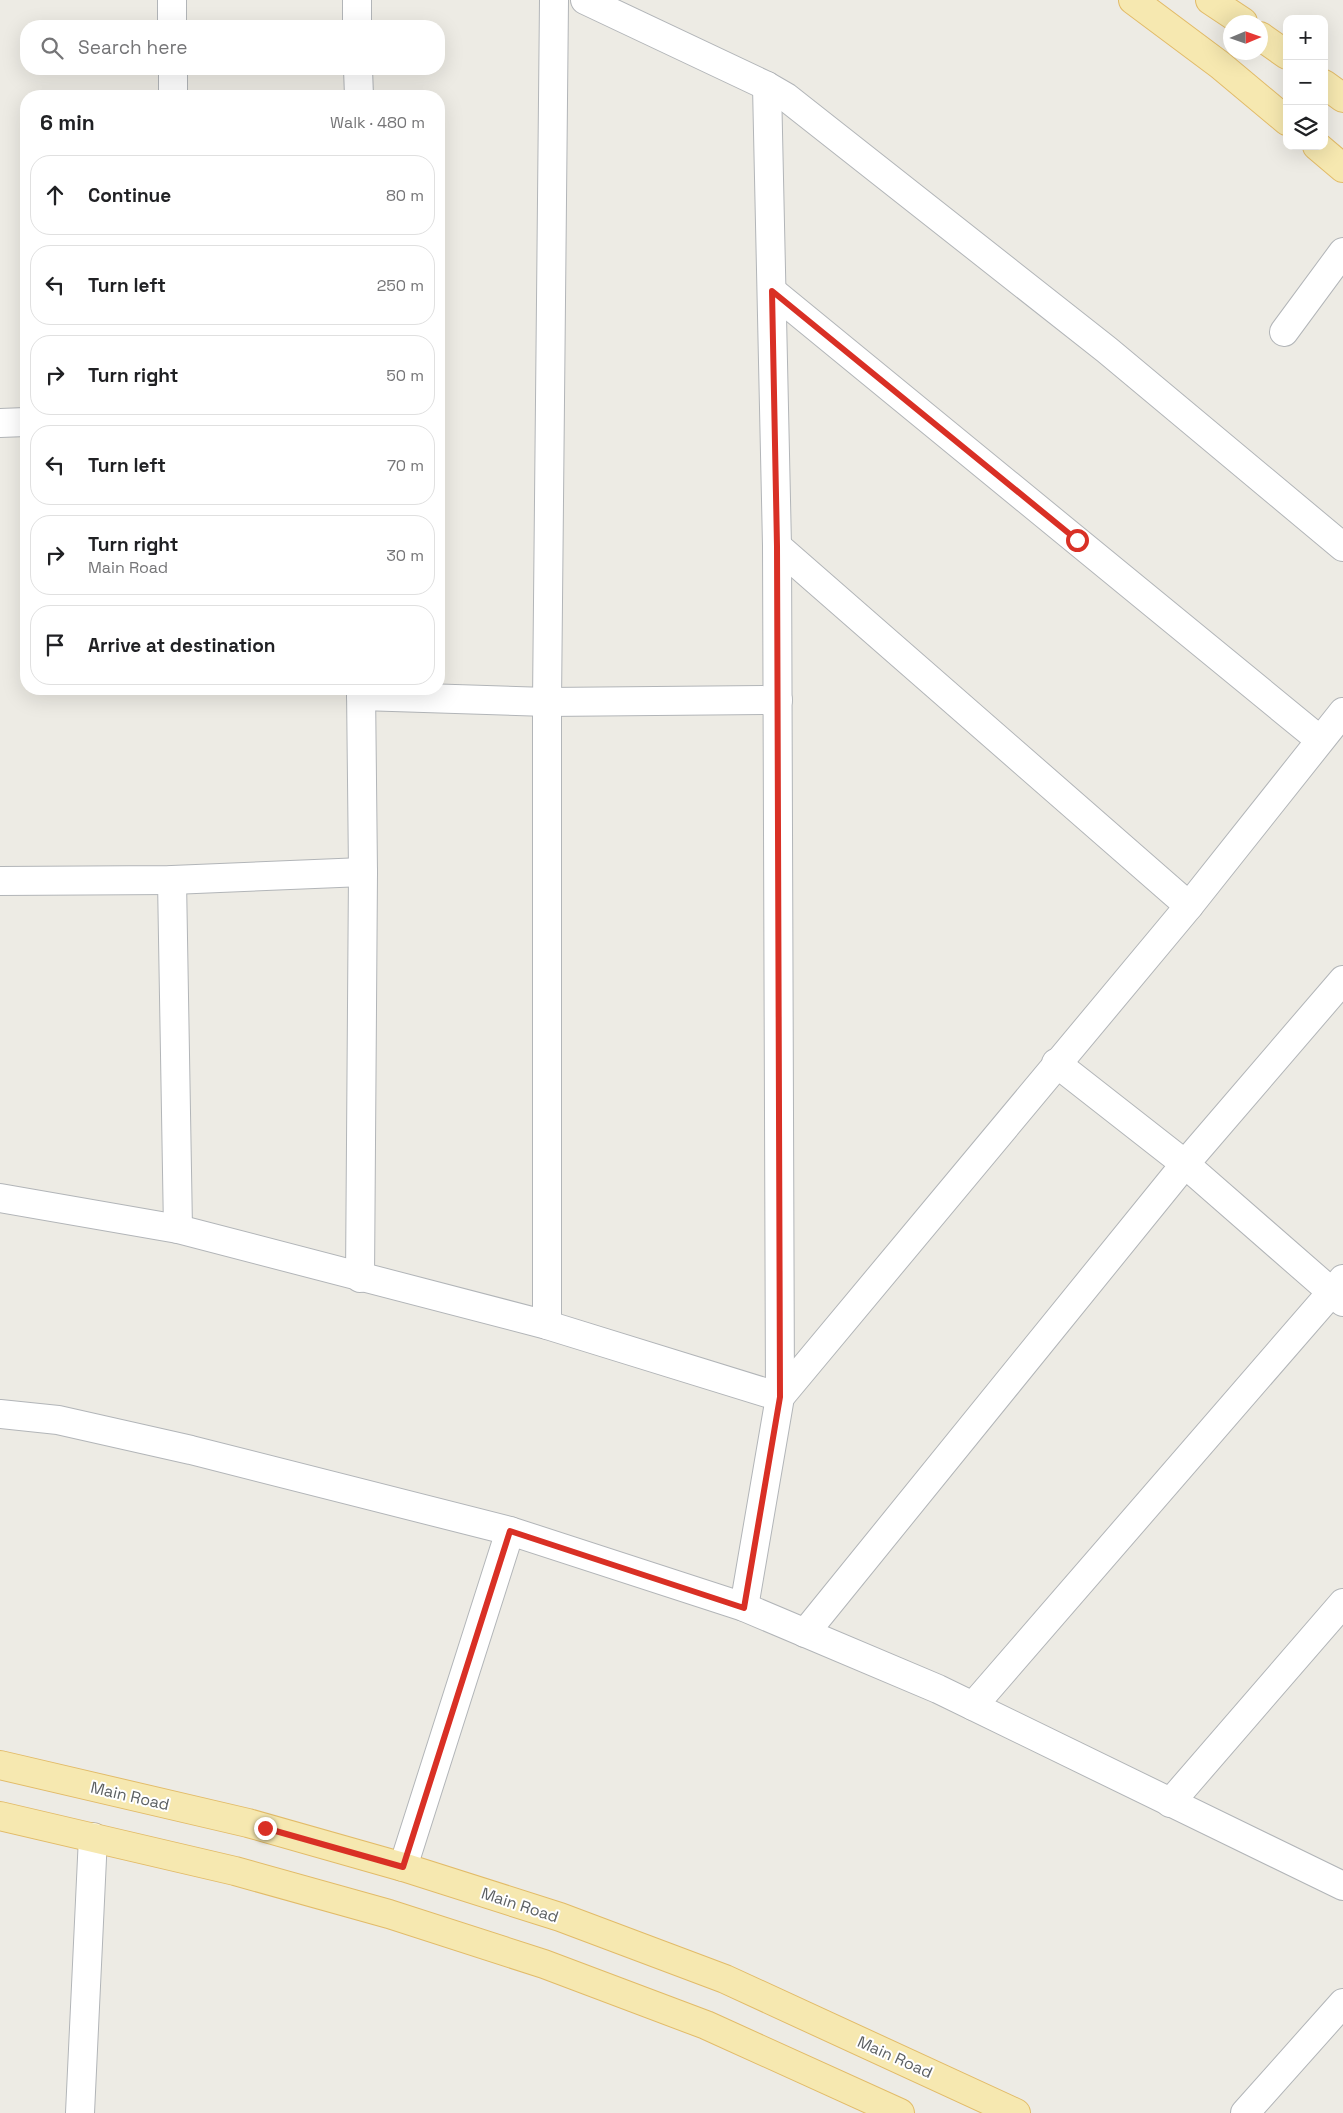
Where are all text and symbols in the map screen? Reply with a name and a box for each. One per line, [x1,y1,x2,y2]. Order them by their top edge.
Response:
north arrow [1223,15,1268,60]
map controls [1283,15,1328,150]
button: + [1283,15,1328,60]
search box [20,20,445,75]
icon: search [38,34,66,62]
text: Search here [78,35,188,60]
button: − [1283,60,1328,105]
button: layers [1283,105,1328,150]
text: 6 min [40,109,95,136]
text: Walk · 480 m [330,112,425,133]
icon: ahead [41,181,69,209]
text: Continue [88,183,171,208]
text: 80 m [386,185,424,206]
icon: left [41,271,69,299]
text: Turn left [88,273,166,298]
text: 250 m [377,275,424,296]
icon: right [41,361,69,389]
text: Turn right [88,363,178,388]
text: 50 m [386,365,424,386]
icon: left [41,451,69,479]
text: Turn left [88,453,166,478]
text: 70 m [387,455,424,476]
route start [1066,529,1089,552]
text: Turn right [88,532,178,557]
icon: right [41,541,69,569]
text: 30 m [386,545,424,566]
text: Main Road [88,557,168,578]
icon: arrive [41,631,69,659]
text: Arrive at destination [88,633,276,658]
street label: Main Road [89,1777,171,1815]
route end [254,1817,277,1840]
street label: Main Road [479,1883,561,1927]
street label: Main Road [854,2031,936,2083]

